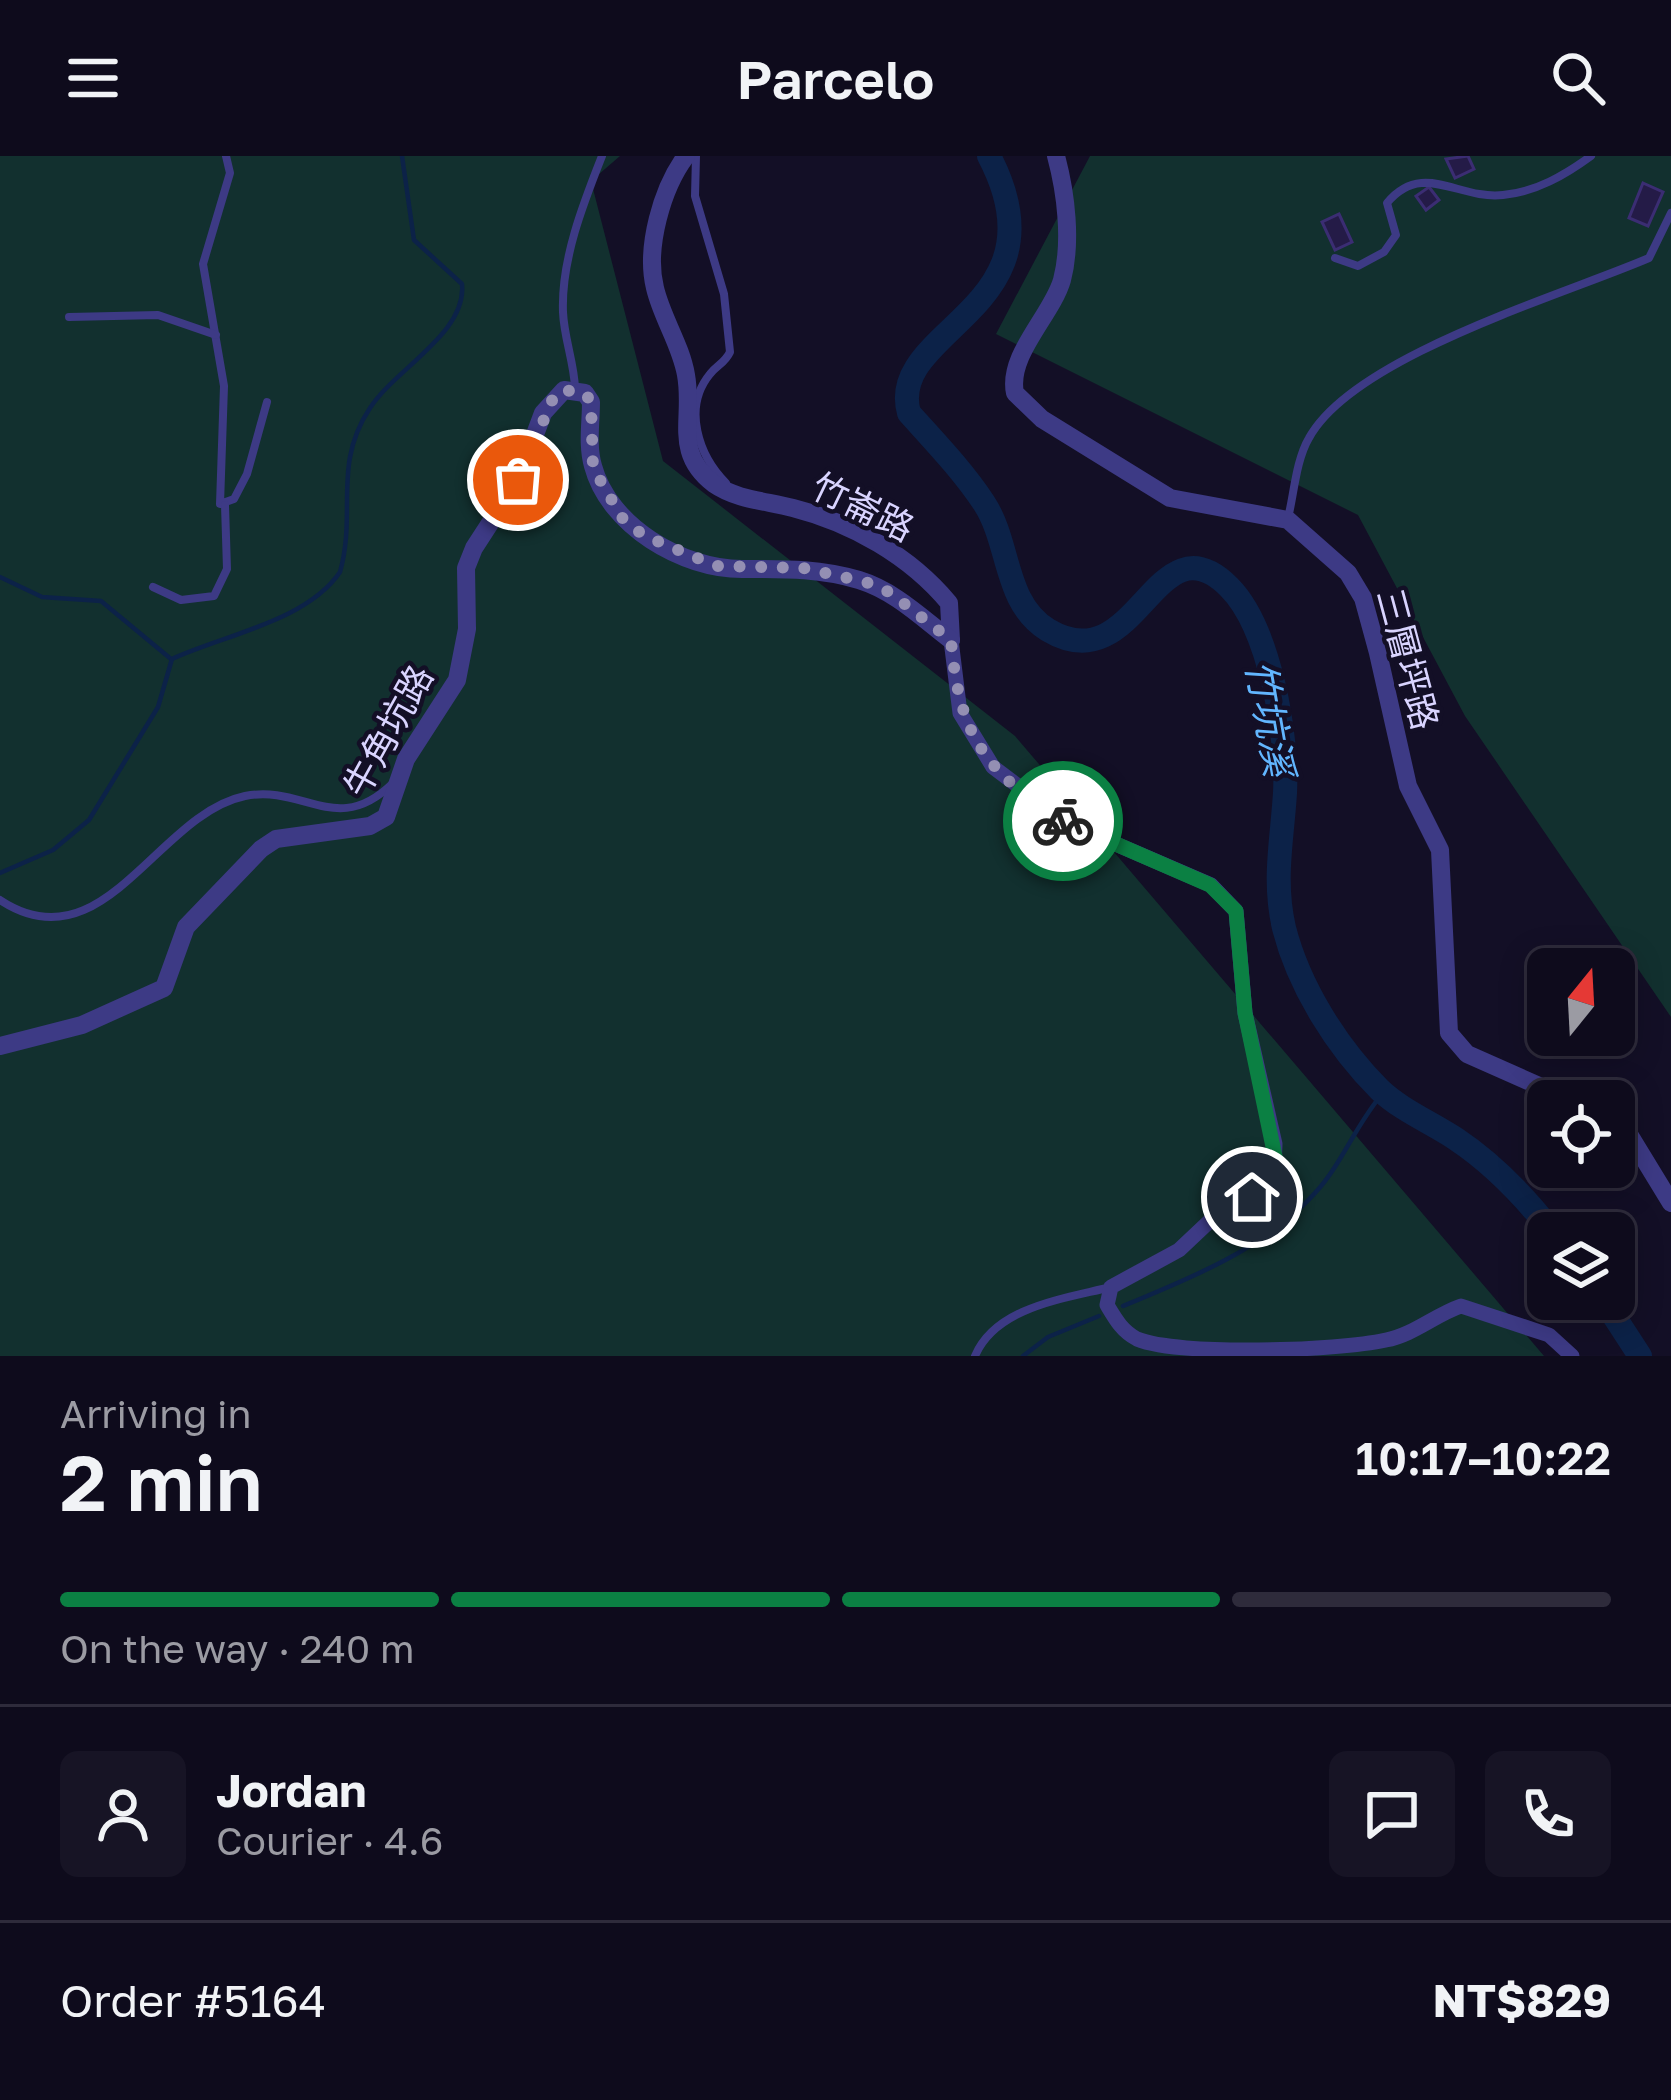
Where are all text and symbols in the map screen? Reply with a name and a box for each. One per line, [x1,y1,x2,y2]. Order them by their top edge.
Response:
icon: menu [60,45,126,111]
icon: search [1545,45,1611,111]
text: Parcelo [737,46,934,111]
pin [467,429,569,531]
icon: bag [485,447,551,513]
street label: 竹崙路 [805,464,921,550]
street label: 三層坪路 [1369,584,1448,734]
water label: 竹坑溪 [1237,656,1305,785]
street label: 牛角坑路 [334,657,441,804]
courier [1003,761,1123,881]
icon: bike [1030,788,1096,854]
north arrow [1527,948,1635,1056]
map controls [1527,948,1635,1320]
button: locate [1527,1080,1635,1188]
pin [1201,1146,1303,1248]
icon: home [1219,1164,1285,1230]
button: layers [1527,1212,1635,1320]
text: Arriving in [60,1390,251,1437]
text: 10:17–10:22 [1355,1431,1611,1485]
text: 2 min [60,1435,263,1528]
text: On the way · 240 m [60,1625,415,1672]
button: person [60,1751,186,1877]
button: chat [1329,1751,1455,1877]
button: phone [1485,1751,1611,1877]
text: Jordan [216,1763,367,1817]
text: Courier · 4.6 [216,1817,443,1864]
text: Order #5164 [60,1973,326,2027]
text: NT$829 [1433,1973,1611,2027]

